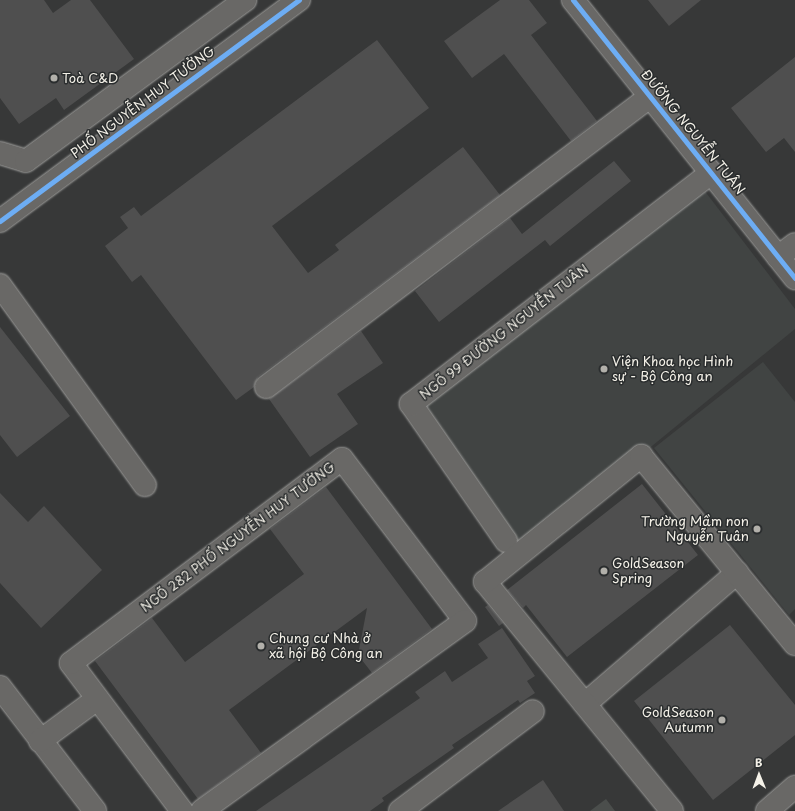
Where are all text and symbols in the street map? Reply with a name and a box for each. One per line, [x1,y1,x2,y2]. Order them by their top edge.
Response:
street label: PHỐ NGUYỄN HUY TƯỞNG [67,42,219,162]
street label: ĐƯỜNG NGUYỄN TUÂN [638,66,748,198]
place label: Toà C&D [62,70,119,86]
marker: Toà C&D [49,73,59,83]
street label: NGÕ 99 ĐƯỜNG NGUYỄN TUÂN [415,260,593,404]
place label: Viện Khoa học Hình sự - Bộ Công an [612,354,734,385]
marker: Viện Khoa học Hình sự - Bộ Công an [599,364,609,374]
street label: NGÕ 282 PHỐ NGUYỄN HUY TƯỞNG [136,457,340,617]
place label: Trường Mầm non Nguyễn Tuân [641,514,749,545]
marker: Trường Mầm non Nguyễn Tuân [752,524,762,534]
place label: GoldSeason Spring [612,556,684,587]
marker: GoldSeason Spring [599,566,609,576]
place label: Chung cư Nhà ở xã hội Bộ Công an [269,631,383,662]
marker: Chung cư Nhà ở xã hội Bộ Công an [256,641,266,651]
place label: GoldSeason Autumn [642,705,714,736]
marker: GoldSeason Autumn [717,715,727,725]
text: B [755,754,763,771]
north arrow [739,755,779,795]

